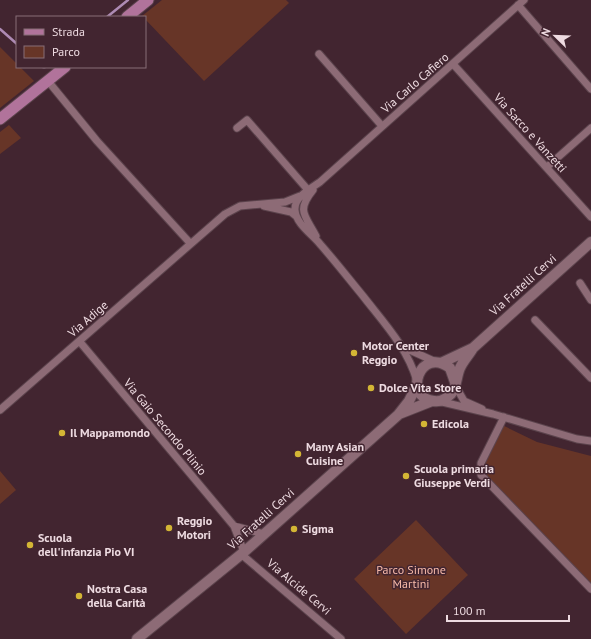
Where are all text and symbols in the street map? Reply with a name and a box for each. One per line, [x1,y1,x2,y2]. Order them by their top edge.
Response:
legend [16,16,146,68]
north arrow [535,16,575,56]
text: Strada [52,24,85,39]
text: N [538,26,554,38]
text: Parco [52,44,80,59]
street label: Via Carlo Cafiero [377,49,452,117]
street label: Via Sacco e Vanzetti [490,89,570,175]
street label: Via Fratelli Cervi [486,251,559,319]
street label: Via Adige [64,297,111,341]
place label: Motor Center Reggio [362,338,430,367]
marker: Motor Center Reggio [349,348,359,358]
street label: Via Gaio Secondo Plinio [120,375,210,478]
place label: Dolce Vita Store [379,380,461,395]
marker: Dolce Vita Store [366,383,376,393]
place label: Edicola [432,416,469,431]
marker: Edicola [419,419,429,429]
place label: Il Mappamondo [70,425,151,440]
marker: Il Mappamondo [57,428,67,438]
place label: Many Asian Cuisine [306,439,364,468]
marker: Many Asian Cuisine [293,449,303,459]
place label: Scuola primaria Giuseppe Verdi [414,461,494,490]
marker: Scuola primaria Giuseppe Verdi [401,471,411,481]
street label: Via Fratelli Cervi [224,485,297,553]
place label: Reggio Motori [177,513,213,542]
place label: Sigma [302,521,334,536]
marker: Reggio Motori [164,523,174,533]
marker: Sigma [289,524,299,534]
place label: Scuola dell'infanzia Pio VI [38,530,134,559]
marker: Scuola dell'infanzia Pio VI [25,540,35,550]
street label: Via Alcide Cervi [263,555,335,618]
park label: Parco Simone Martini [376,562,446,591]
place label: Nostra Casa della Carità [87,581,147,610]
marker: Nostra Casa della Carità [74,591,84,601]
scale bar [447,597,569,623]
text: 100 m [453,603,486,618]

